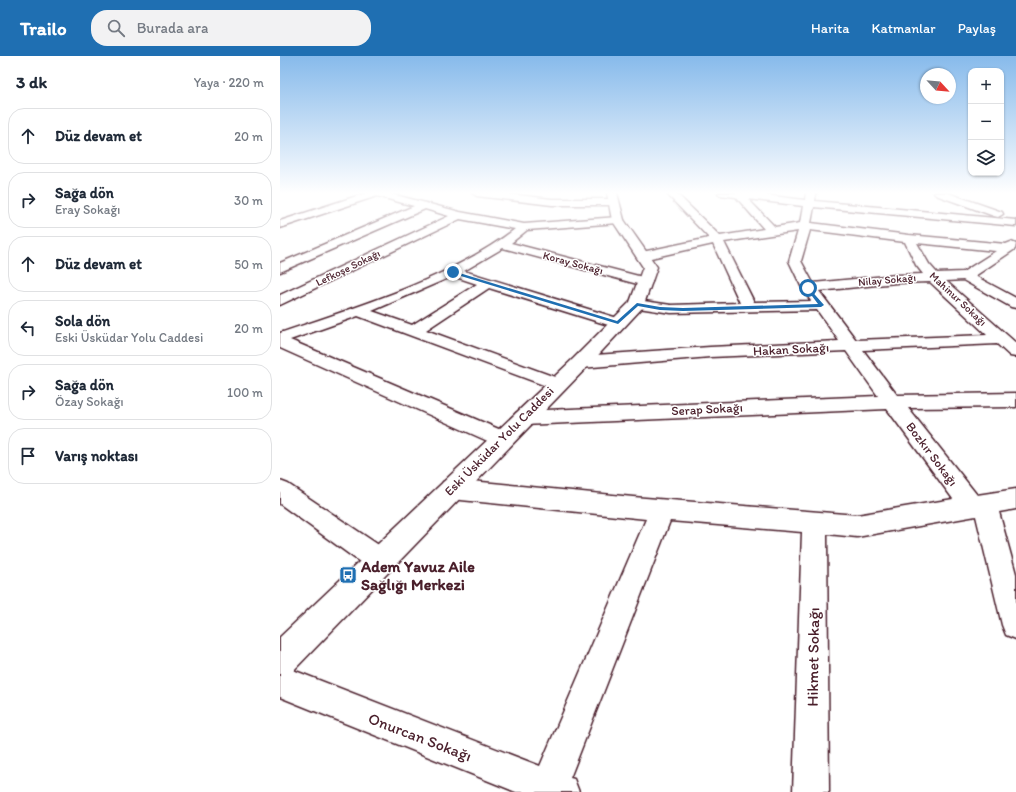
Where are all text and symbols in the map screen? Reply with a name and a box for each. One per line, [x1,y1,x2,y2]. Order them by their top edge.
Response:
search box [91,10,371,46]
text: Trailo [20,17,67,40]
icon: search [105,17,127,39]
text: Burada ara [137,19,208,37]
text: Harita [811,20,850,37]
text: Katmanlar [872,20,936,37]
text: Paylaş [958,20,996,37]
north arrow [920,68,956,104]
map controls [968,68,1004,176]
button: + [968,68,1004,104]
text: 3 dk [16,72,47,92]
text: Yaya · 220 m [194,75,264,90]
button: − [968,104,1004,140]
icon: ahead [17,125,39,147]
text: Düz devam et [55,127,142,145]
text: 20 m [234,129,263,144]
button: layers [968,140,1004,176]
text: Sağa dön [55,184,114,202]
icon: right [17,189,39,211]
text: 30 m [234,193,263,208]
text: Eray Sokağı [55,202,120,217]
street label: Lefkoşe Sokağı [314,247,383,289]
street label: Koray Sokağı [542,249,605,277]
icon: ahead [17,253,39,275]
text: Düz devam et [55,255,142,273]
text: 50 m [234,257,263,272]
route end [444,263,462,281]
street label: Mahinur Sokağı [927,269,989,329]
street label: Nilay Sokağı [858,271,917,289]
route start [799,279,817,297]
text: Sola dön [55,312,110,330]
icon: left [17,317,39,339]
text: 20 m [234,321,263,336]
text: Eski Üsküdar Yolu Caddesi [55,330,203,345]
street label: Hakan Sokağı [753,340,829,358]
text: Sağa dön [55,376,114,394]
icon: right [17,381,39,403]
street label: Eski Üsküdar Yolu Caddesi [441,383,557,499]
text: 100 m [227,385,263,400]
text: Özay Sokağı [55,394,124,409]
street label: Serap Sokağı [671,400,743,418]
street label: Bozkır Sokağı [903,419,961,489]
icon: arrive [17,445,39,467]
text: Varış noktası [55,447,138,465]
place label: Adem Yavuz Aile Sağlığı Merkezi [360,557,475,595]
bus stop icon: Adem Yavuz Aile Sağlığı Merkezi [338,565,358,585]
street label: Hikmet Sokağı [803,607,823,707]
street label: Onurcan Sokağı [365,709,475,765]

